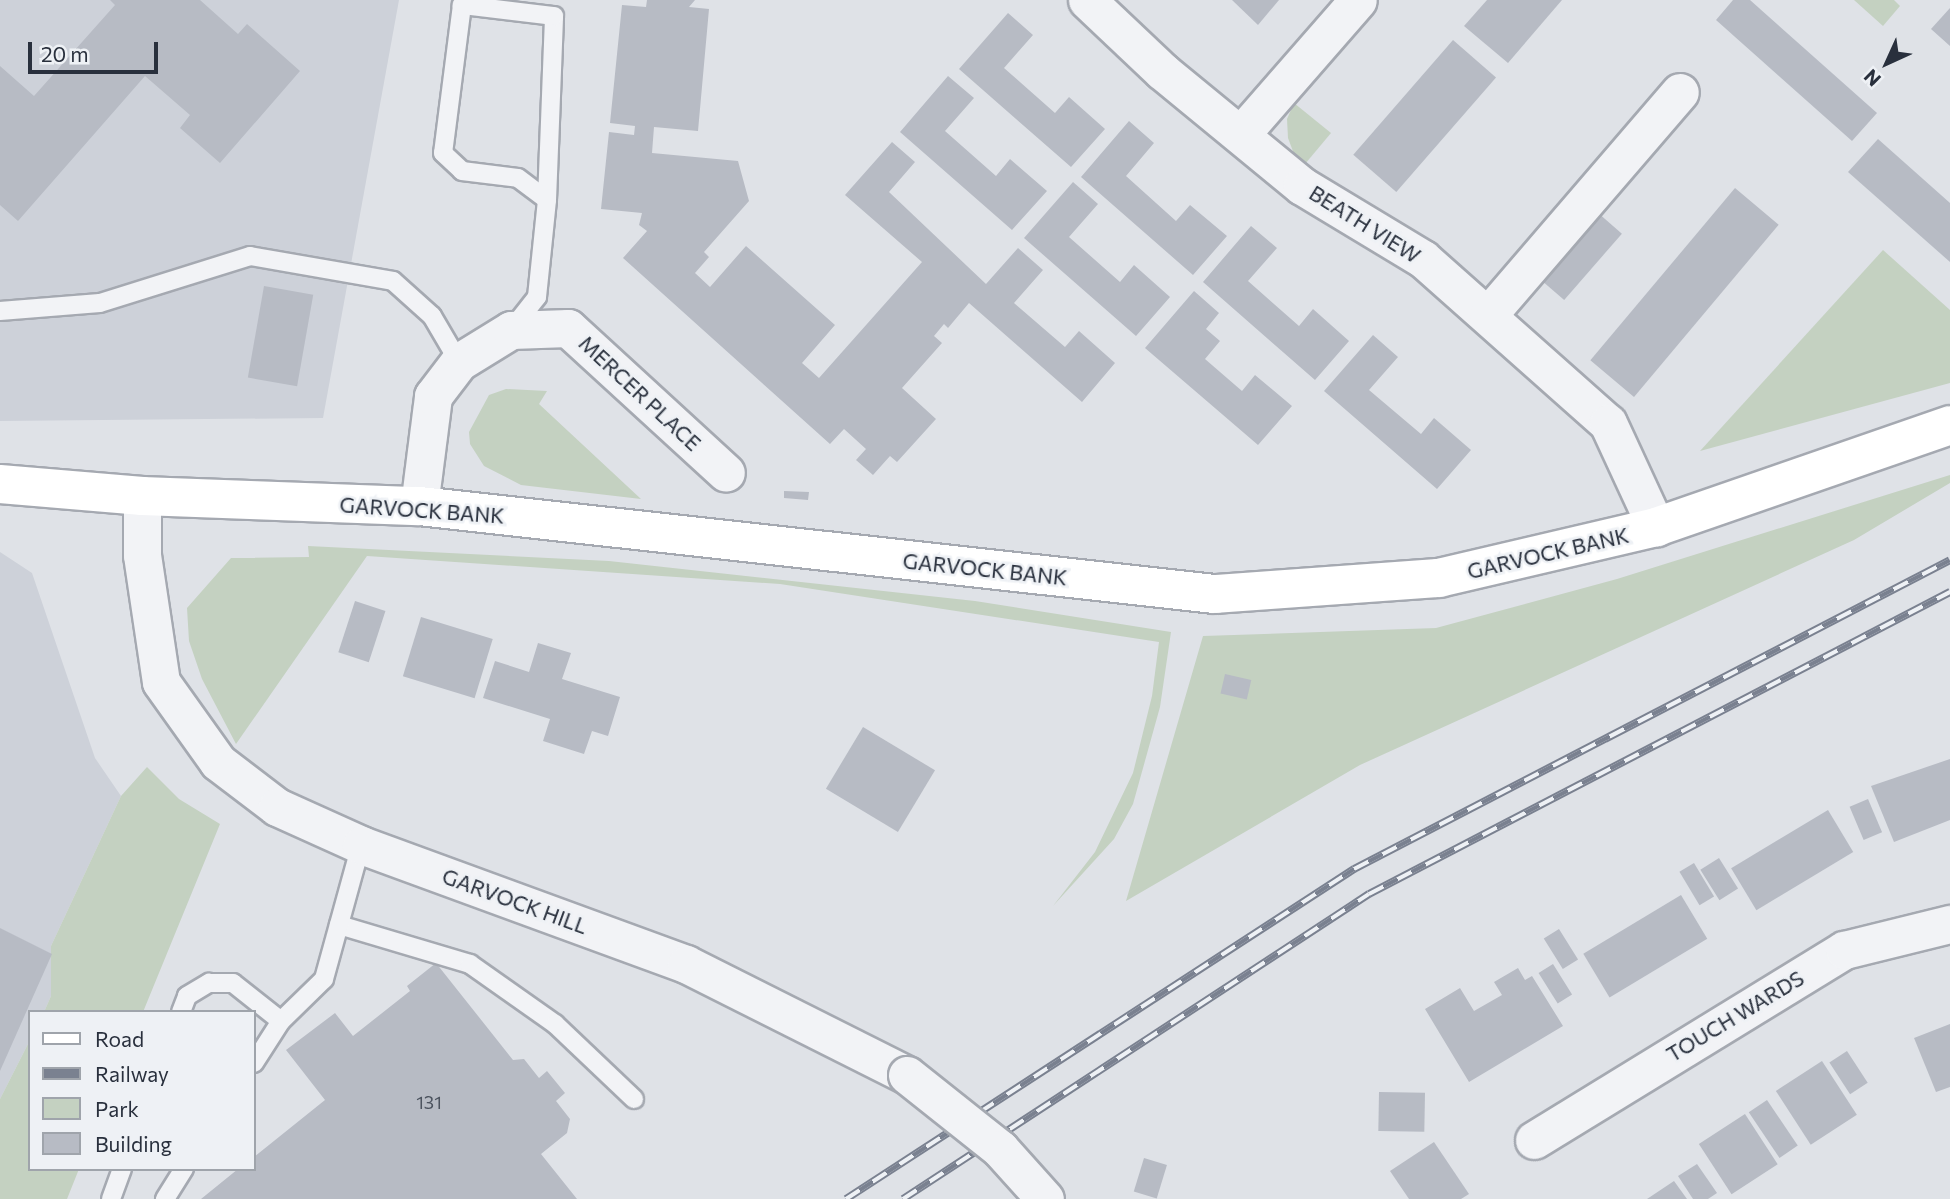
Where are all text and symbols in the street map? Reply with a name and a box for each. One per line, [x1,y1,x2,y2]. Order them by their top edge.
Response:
scale bar [32,28,161,72]
north arrow [1852,28,1922,98]
text: 20 m [41,41,89,66]
text: N [1859,65,1885,91]
street label: BEATH VIEW [1305,180,1425,268]
street label: MERCER PLACE [574,330,706,456]
street label: GARVOCK BANK [339,492,505,528]
street label: GARVOCK BANK [1465,522,1631,584]
street label: GARVOCK BANK [902,548,1068,590]
street label: GARVOCK HILL [439,863,591,939]
street label: TOUCH WARDS [1662,965,1808,1067]
legend [28,1010,256,1171]
text: Road [95,1026,144,1051]
text: Railway [95,1061,169,1086]
house number: 131 [416,1091,442,1113]
text: Park [95,1096,139,1121]
text: Building [95,1131,172,1156]

